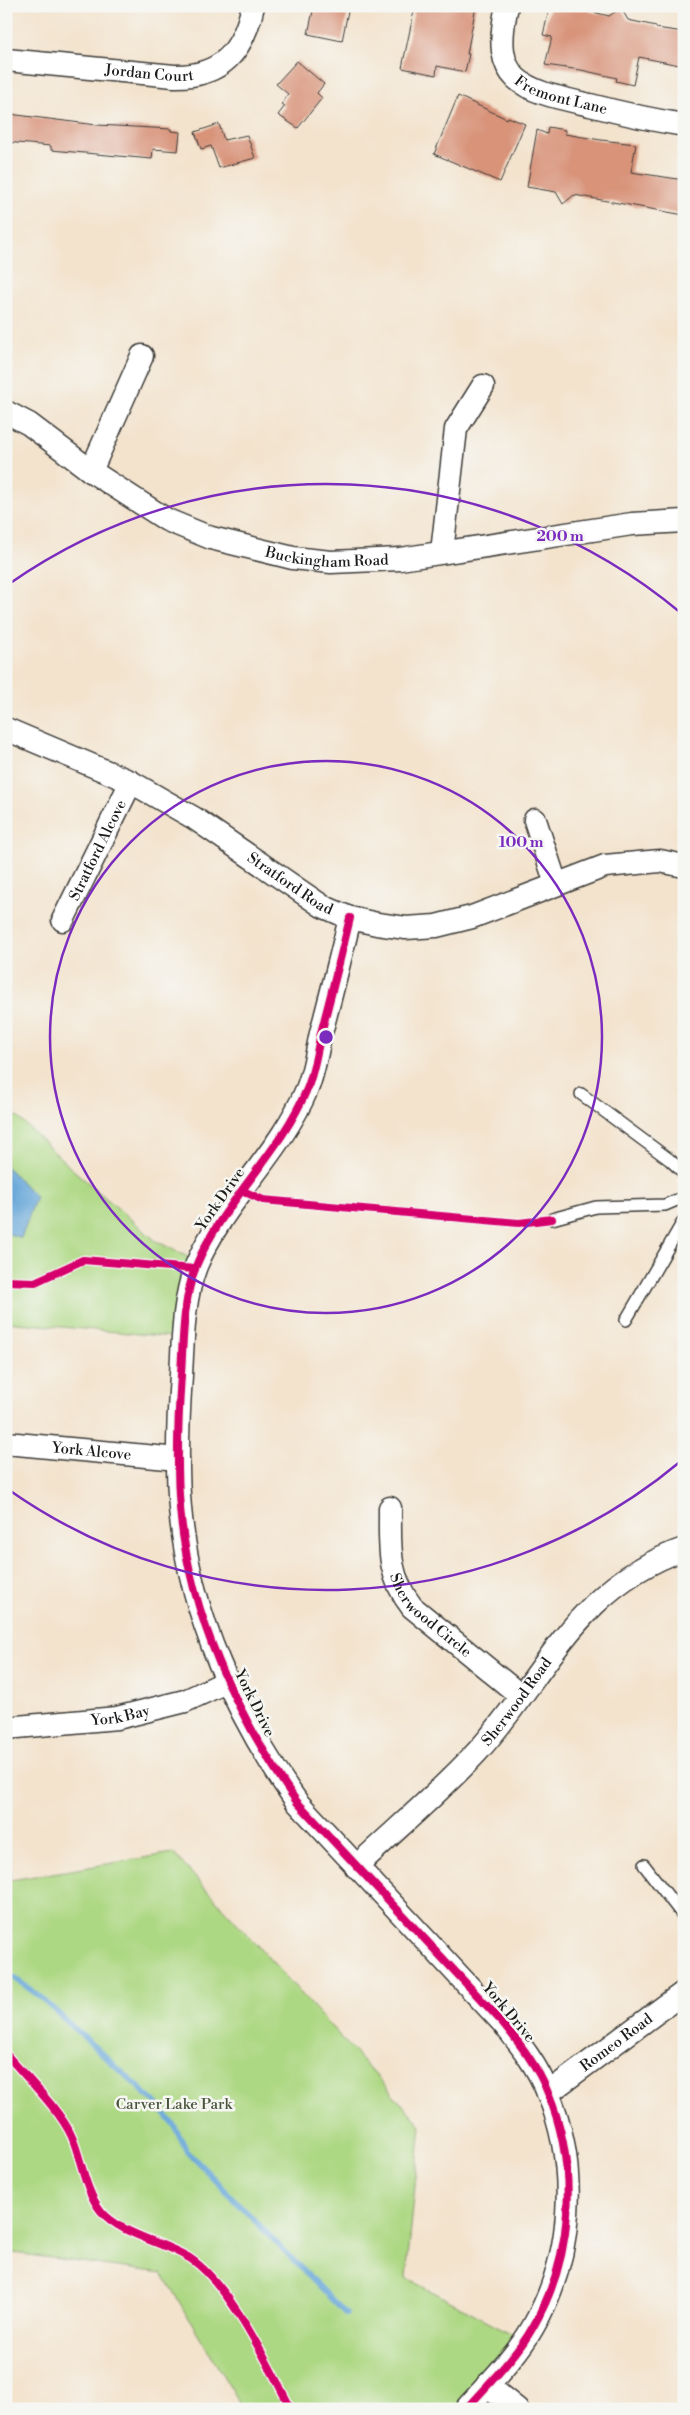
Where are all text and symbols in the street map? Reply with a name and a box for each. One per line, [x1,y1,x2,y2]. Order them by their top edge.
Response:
street label: Jordan Court [103,60,196,86]
street label: Fremont Lane [510,72,609,119]
text: 200 m [536,527,584,546]
street label: Buckingham Road [262,542,389,572]
street label: Stratford Alcove [65,797,131,904]
text: 100 m [499,833,544,852]
street label: Stratford Road [243,848,336,920]
centre of rings [317,1028,335,1046]
street label: York Drive [191,1164,249,1235]
street label: York Alcove [50,1438,132,1465]
street label: Sherwood Circle [385,1571,475,1662]
street label: Sherwood Road [478,1654,556,1750]
street label: York Drive [230,1666,279,1740]
street label: York Bay [89,1701,153,1730]
street label: York Drive [477,1978,539,2046]
street label: Romeo Road [576,2009,657,2076]
park label: Carver Lake Park [116,2095,233,2114]

